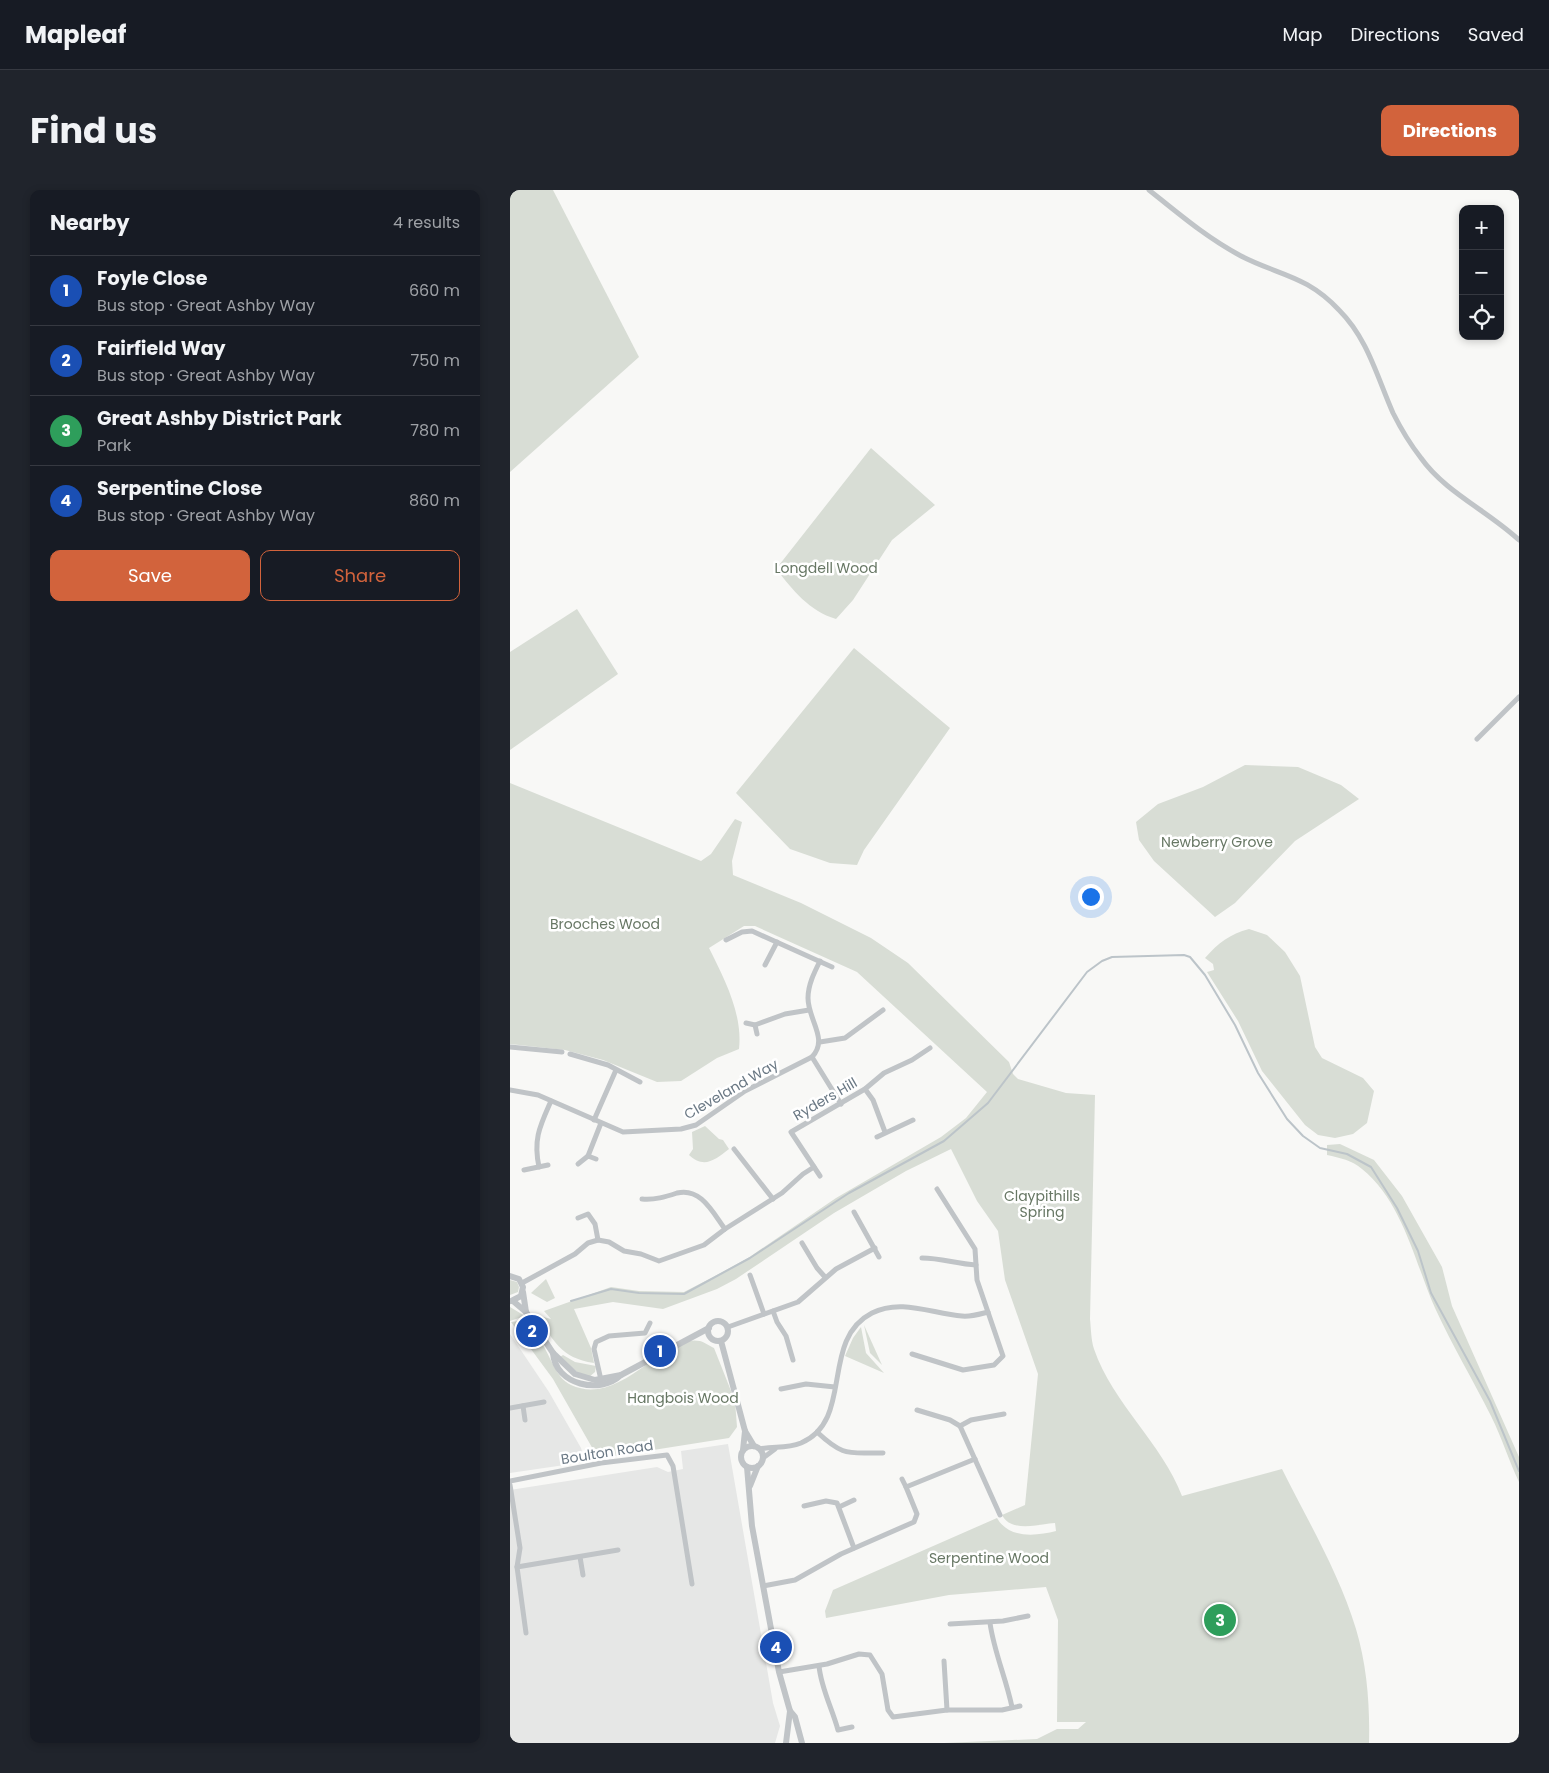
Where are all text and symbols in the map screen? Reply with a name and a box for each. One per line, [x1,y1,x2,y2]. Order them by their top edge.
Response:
text: Mapleaf [25,18,126,51]
text: Map [1283,22,1322,47]
text: Directions [1350,22,1440,47]
text: Saved [1468,22,1524,47]
button: Directions [1381,105,1519,156]
text: Find us [30,106,157,155]
map controls [1459,205,1504,340]
button: + [1459,205,1504,250]
text: Nearby [50,208,130,237]
text: 4 results [393,211,460,234]
button: − [1459,250,1504,295]
text: Foyle Close [97,265,207,292]
text: 1 [63,279,69,302]
text: 660 m [409,279,460,302]
text: Bus stop · Great Ashby Way [97,294,315,317]
button: locate [1459,295,1504,340]
text: Fairfield Way [97,335,226,362]
text: 2 [61,349,71,372]
text: 750 m [410,349,460,372]
text: Bus stop · Great Ashby Way [97,364,315,387]
text: Great Ashby District Park [97,405,342,432]
text: 3 [61,419,71,442]
text: 780 m [410,419,460,442]
text: Park [97,434,131,457]
text: Serpentine Close [97,475,262,502]
text: 4 [61,489,71,512]
text: 860 m [409,489,460,512]
text: Bus stop · Great Ashby Way [97,504,315,527]
button: Save [50,550,250,601]
button: Share [260,550,460,601]
park label: Longdell Wood [774,558,878,578]
park label: Newberry Grove [1161,832,1273,852]
your location [1078,884,1104,910]
park label: Brooches Wood [550,914,660,934]
street label: Cleveland Way [680,1054,782,1124]
street label: Ryders Hill [789,1073,861,1125]
park label: Claypithills Spring [1004,1186,1080,1222]
pin: 2 [516,1312,548,1350]
pin: 1 [644,1332,676,1370]
park label: Hangbois Wood [627,1388,739,1408]
street label: Boulton Road [559,1435,655,1469]
park label: Serpentine Wood [929,1548,1049,1568]
pin: 3 [1204,1601,1236,1639]
pin: 4 [760,1628,792,1666]

